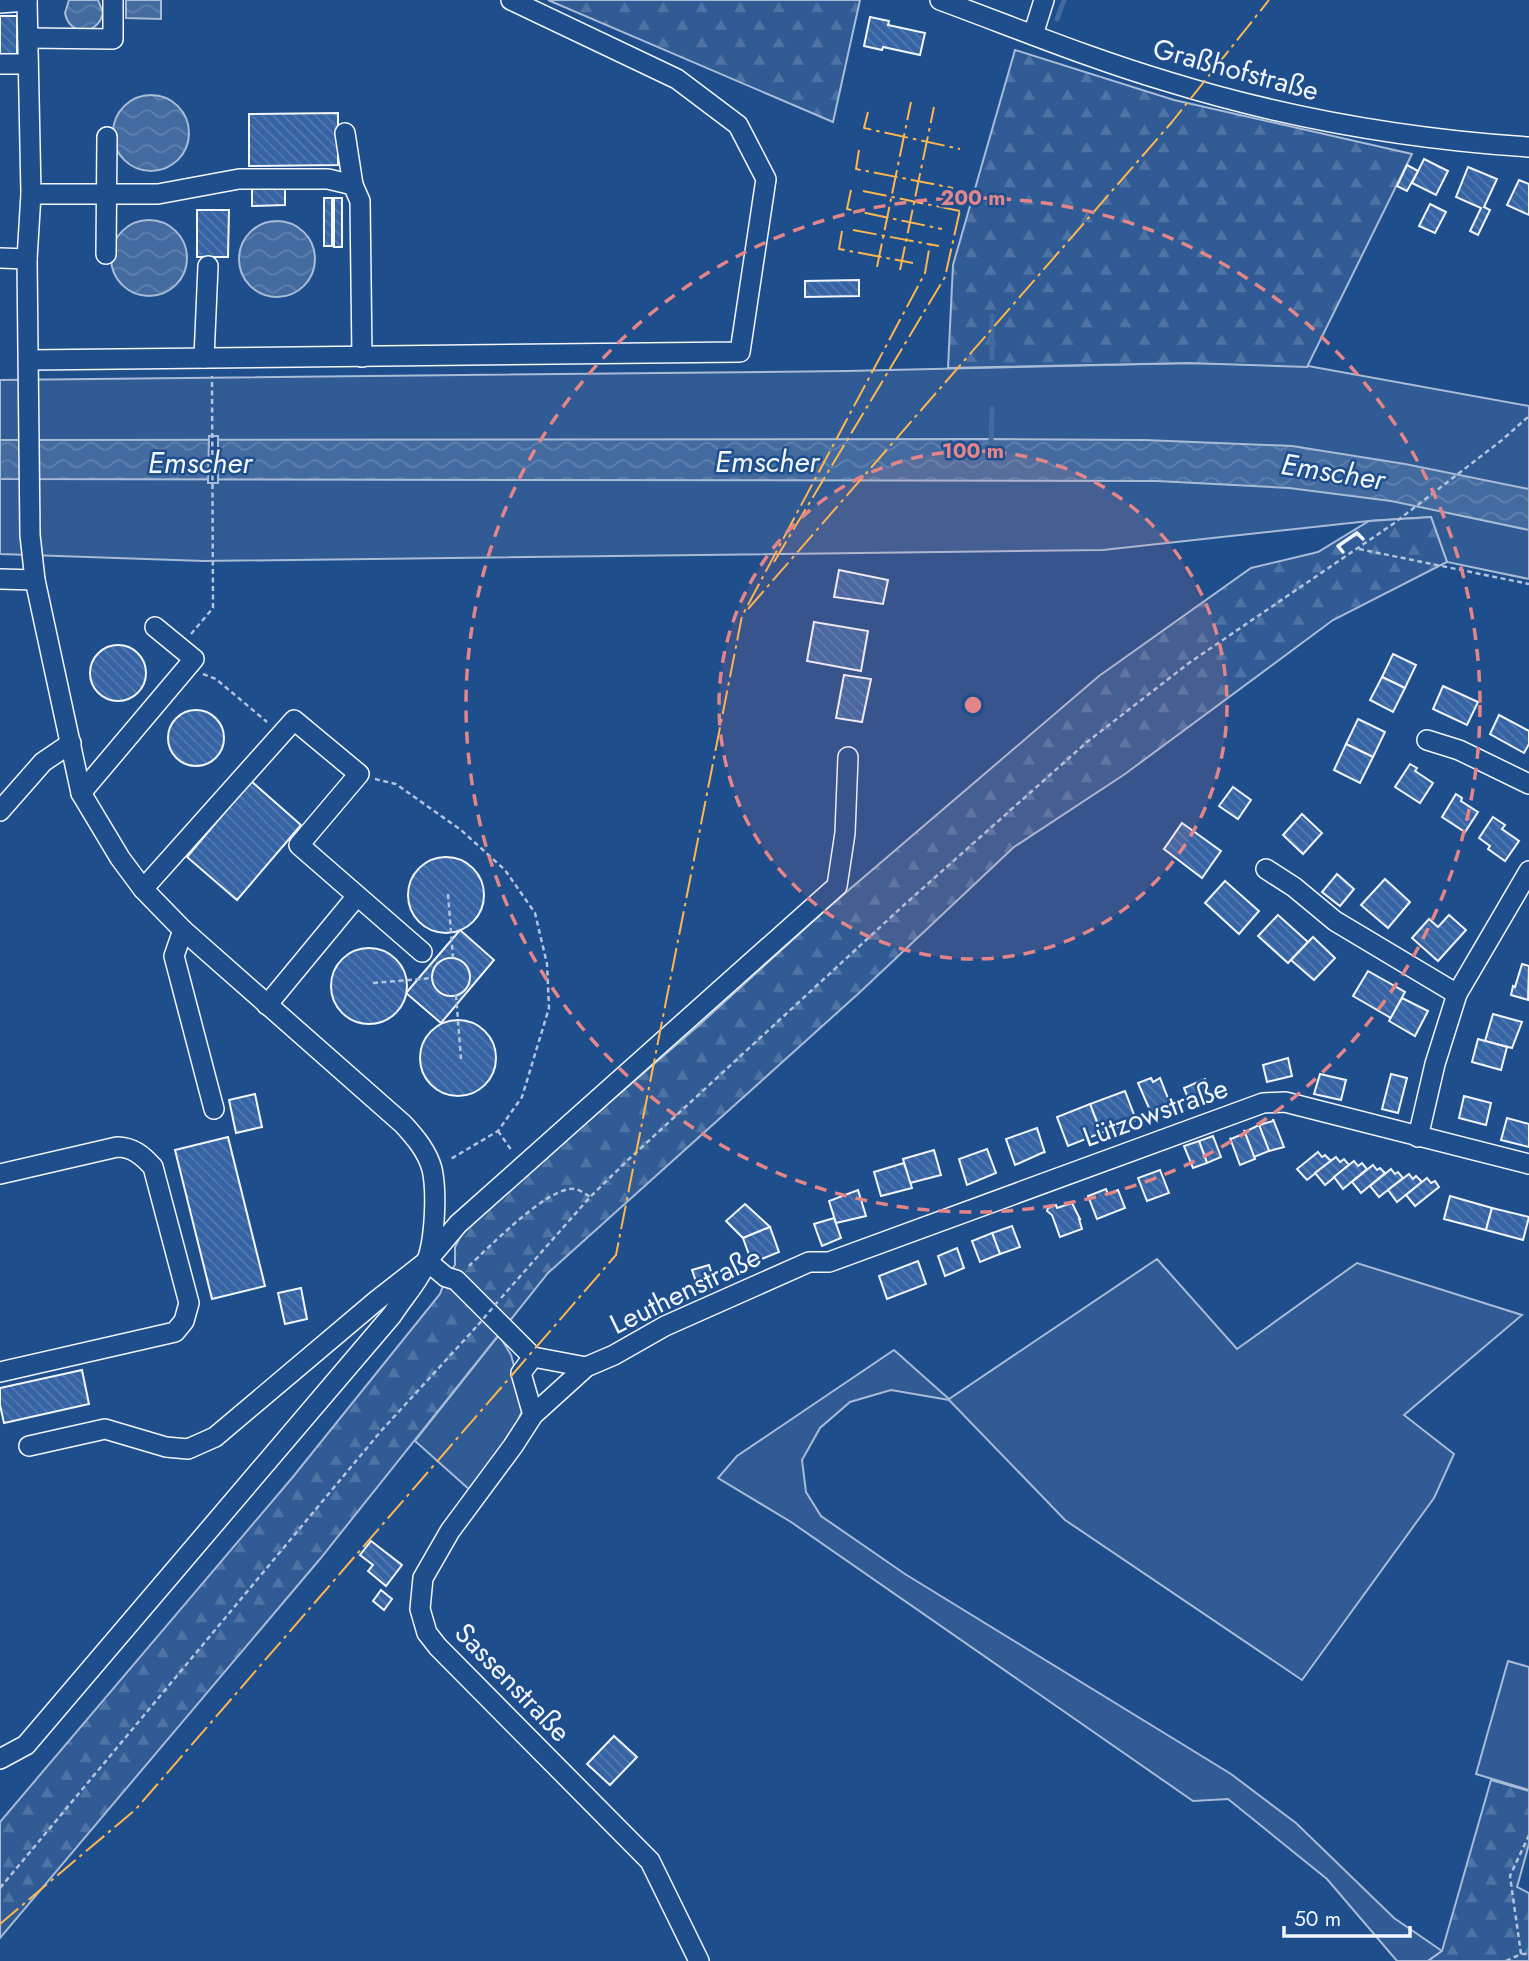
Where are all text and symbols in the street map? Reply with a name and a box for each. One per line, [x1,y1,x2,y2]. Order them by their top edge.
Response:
street label: Graßhofstraße [1149,28,1323,111]
text: 200 m [940,183,1006,213]
text: 100 m [942,436,1004,466]
water label: Emscher [715,440,821,483]
water label: Emscher [148,441,254,484]
water label: Emscher [1278,442,1390,501]
centre of rings [961,693,985,717]
street label: Lützowstraße [1077,1067,1233,1158]
street label: Leuthenstraße [603,1236,768,1345]
street label: Sassenstraße [445,1613,580,1751]
scale bar [1284,1895,1410,1939]
text: 50 m [1294,1904,1341,1934]

